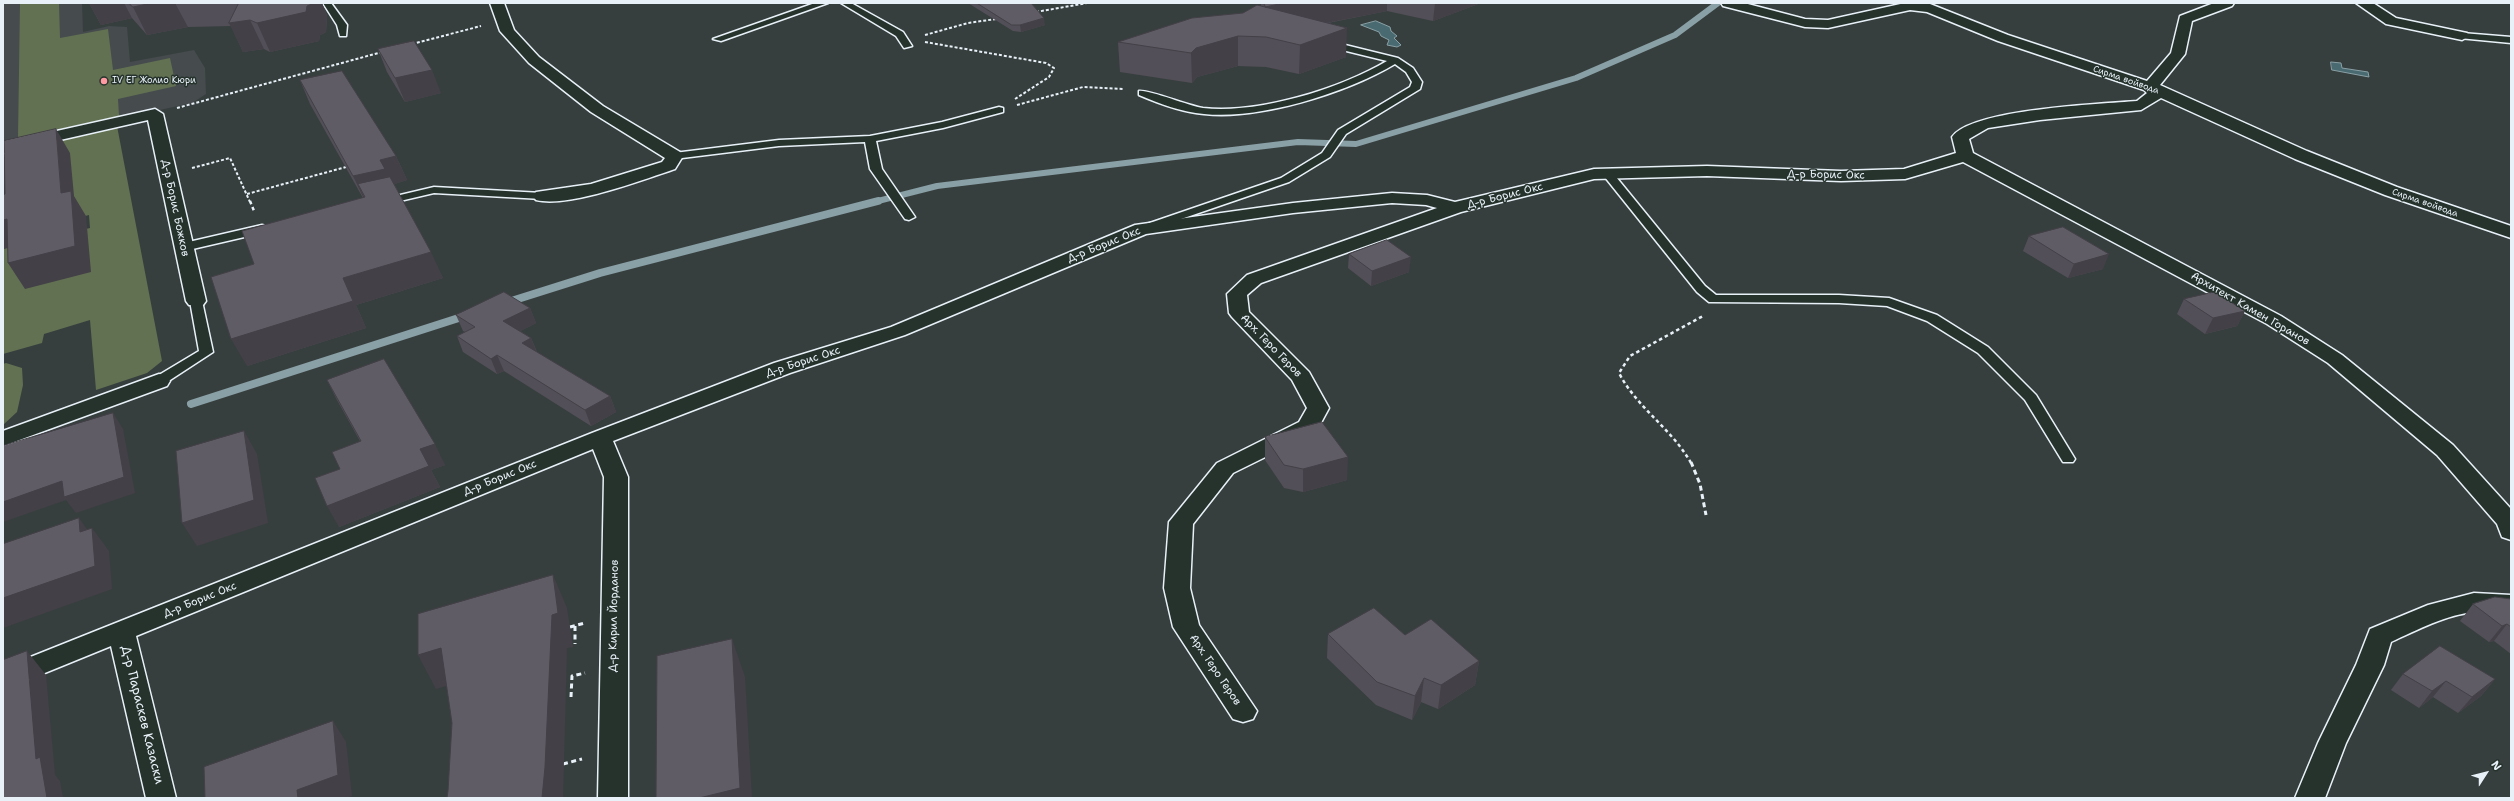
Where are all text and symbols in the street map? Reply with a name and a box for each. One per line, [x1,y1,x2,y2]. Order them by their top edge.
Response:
street label: Сирма войвода [2092,64,2160,96]
marker: IV ЕГ Жолио Кюри [99,76,109,86]
place label: IV ЕГ Жолио Кюри [112,76,196,86]
street label: Д-р Борис Божков [158,158,192,258]
street label: Д-р Борис Окс [1787,168,1865,182]
street label: Д-р Борис Окс [1466,180,1544,212]
street label: Сирма войвода [2391,187,2459,219]
street label: Д-р Борис Окс [1065,224,1143,266]
street label: Архитект Камен Горанов [2188,270,2312,348]
street label: Арх. Геро Геров [1238,312,1304,380]
street label: Д-р Борис Окс [764,344,842,380]
street label: Д-р Борис Окс [461,457,539,499]
street label: Д-р Кирил Йорданов [606,560,622,672]
street label: Д-р Борис Окс [161,579,239,621]
street label: Арх. Геро Геров [1186,632,1244,708]
street label: Д-р Параскев Казаски [117,644,167,786]
north arrow [2466,753,2506,793]
text: N [2487,758,2505,774]

